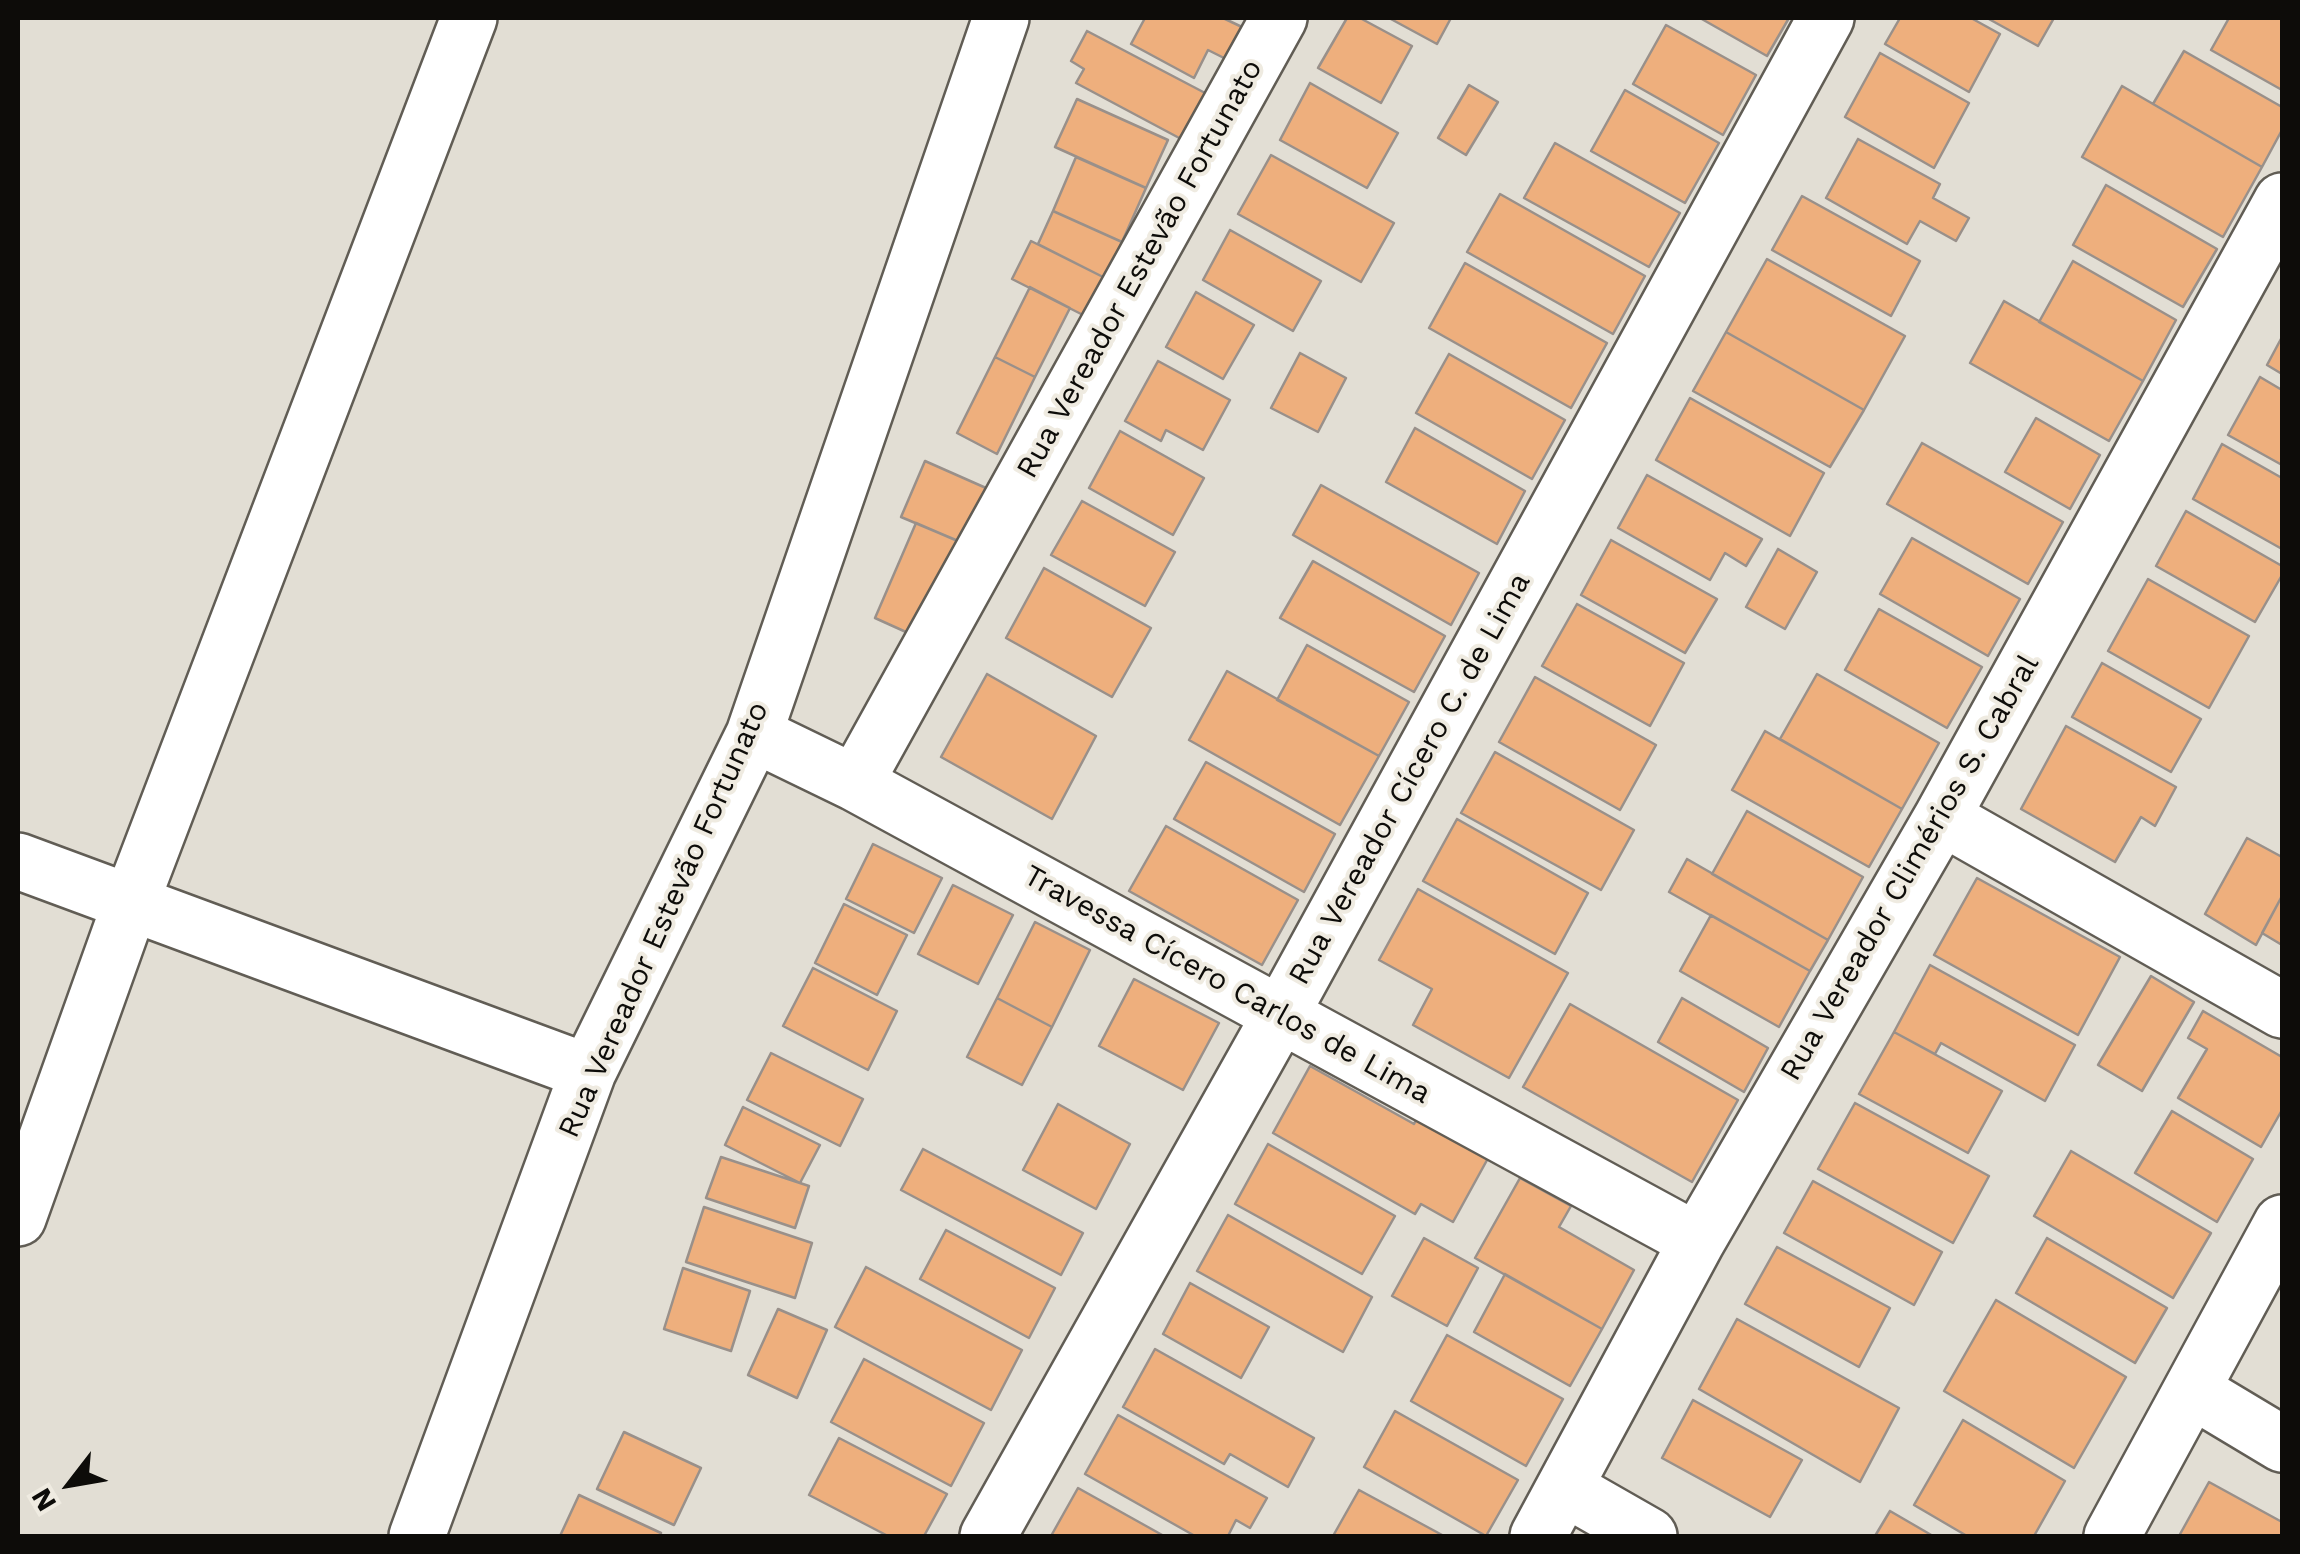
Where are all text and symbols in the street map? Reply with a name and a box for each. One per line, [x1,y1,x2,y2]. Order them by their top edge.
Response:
street label: Rua Vereador Estevão Fortunato [1009,53,1271,485]
street label: Rua Vereador Cícero C. de Lima [1282,567,1538,991]
street label: Rua Vereador Climérios S. Cabral [1773,649,2047,1087]
street label: Rua Vereador Estevão Fortunato [551,696,777,1144]
street label: Travessa Cícero Carlos de Lima [1017,858,1437,1112]
north arrow [20,1434,120,1534]
text: N [24,1482,63,1517]

